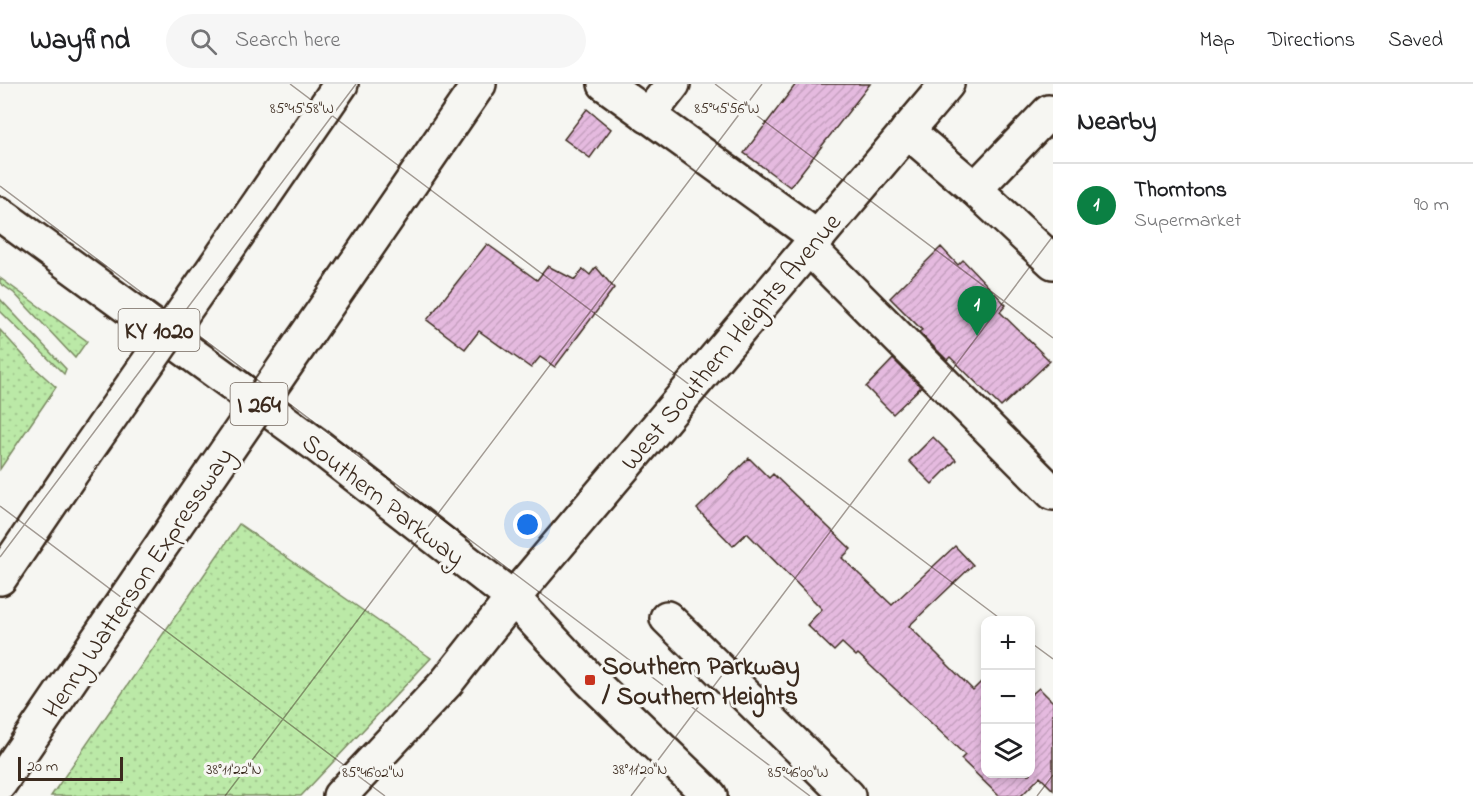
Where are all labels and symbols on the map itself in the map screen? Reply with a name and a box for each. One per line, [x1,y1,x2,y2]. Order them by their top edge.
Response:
text: 85°45'58"W [270,98,334,120]
text: 85°45'56"W [695,98,759,120]
street label: West Southern Heights Avenue [613,206,852,480]
pin: 1 [958,286,996,336]
road number: KY 1020 [118,309,200,351]
road number: I 264 [230,383,288,425]
street label: Southern Parkway [293,426,472,577]
street label: Henry Watterson Expressway [34,441,245,727]
your location [513,510,542,539]
place label: Southern Parkway / Southern Heights [601,649,800,718]
marker: Southern Parkway / Southern Heights [583,673,597,687]
scale bar [18,754,123,782]
text: 38°11'22"N [206,759,262,781]
text: 38°11'20"N [613,759,667,781]
text: 85°46'02"W [342,762,404,784]
text: 85°46'00"W [768,762,828,784]

